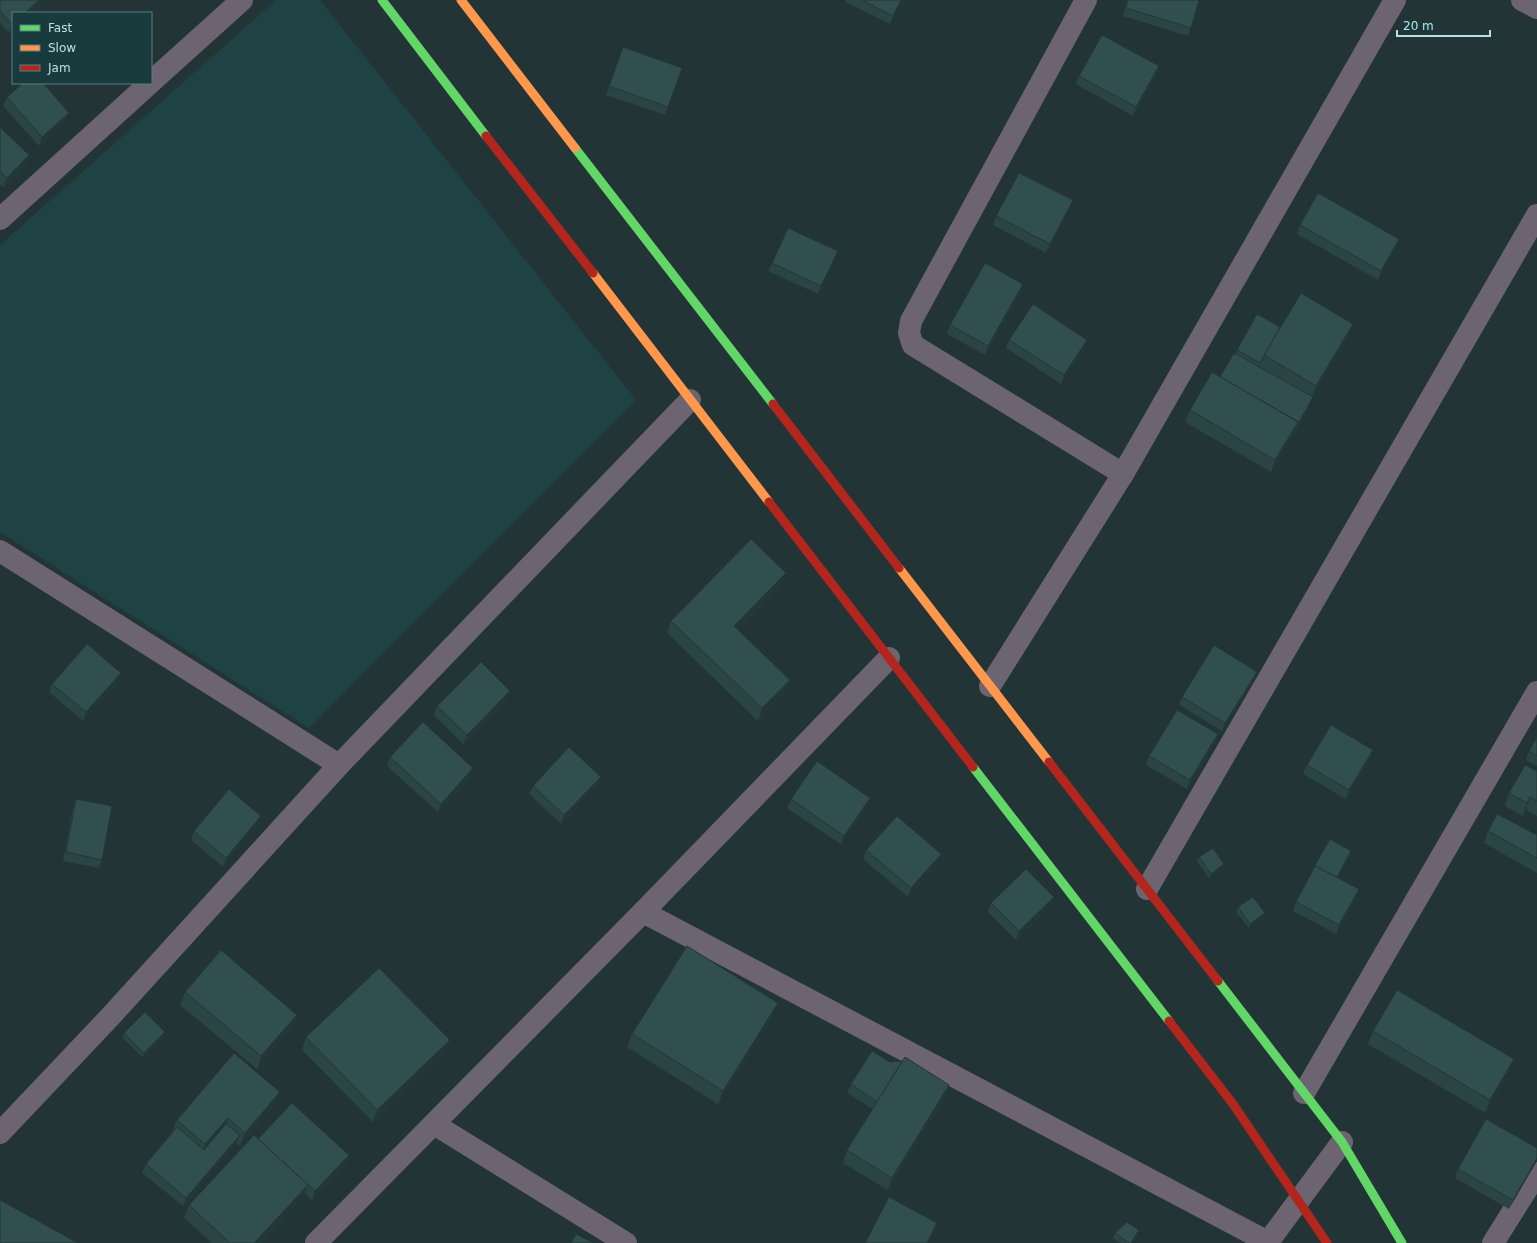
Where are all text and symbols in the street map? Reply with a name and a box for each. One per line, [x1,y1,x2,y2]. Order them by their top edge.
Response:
legend [12,12,152,84]
scale bar [1397,12,1490,38]
text: 20 m [1403,19,1434,33]
text: Fast [48,21,72,35]
text: Slow [48,41,76,55]
text: Jam [47,61,71,75]

